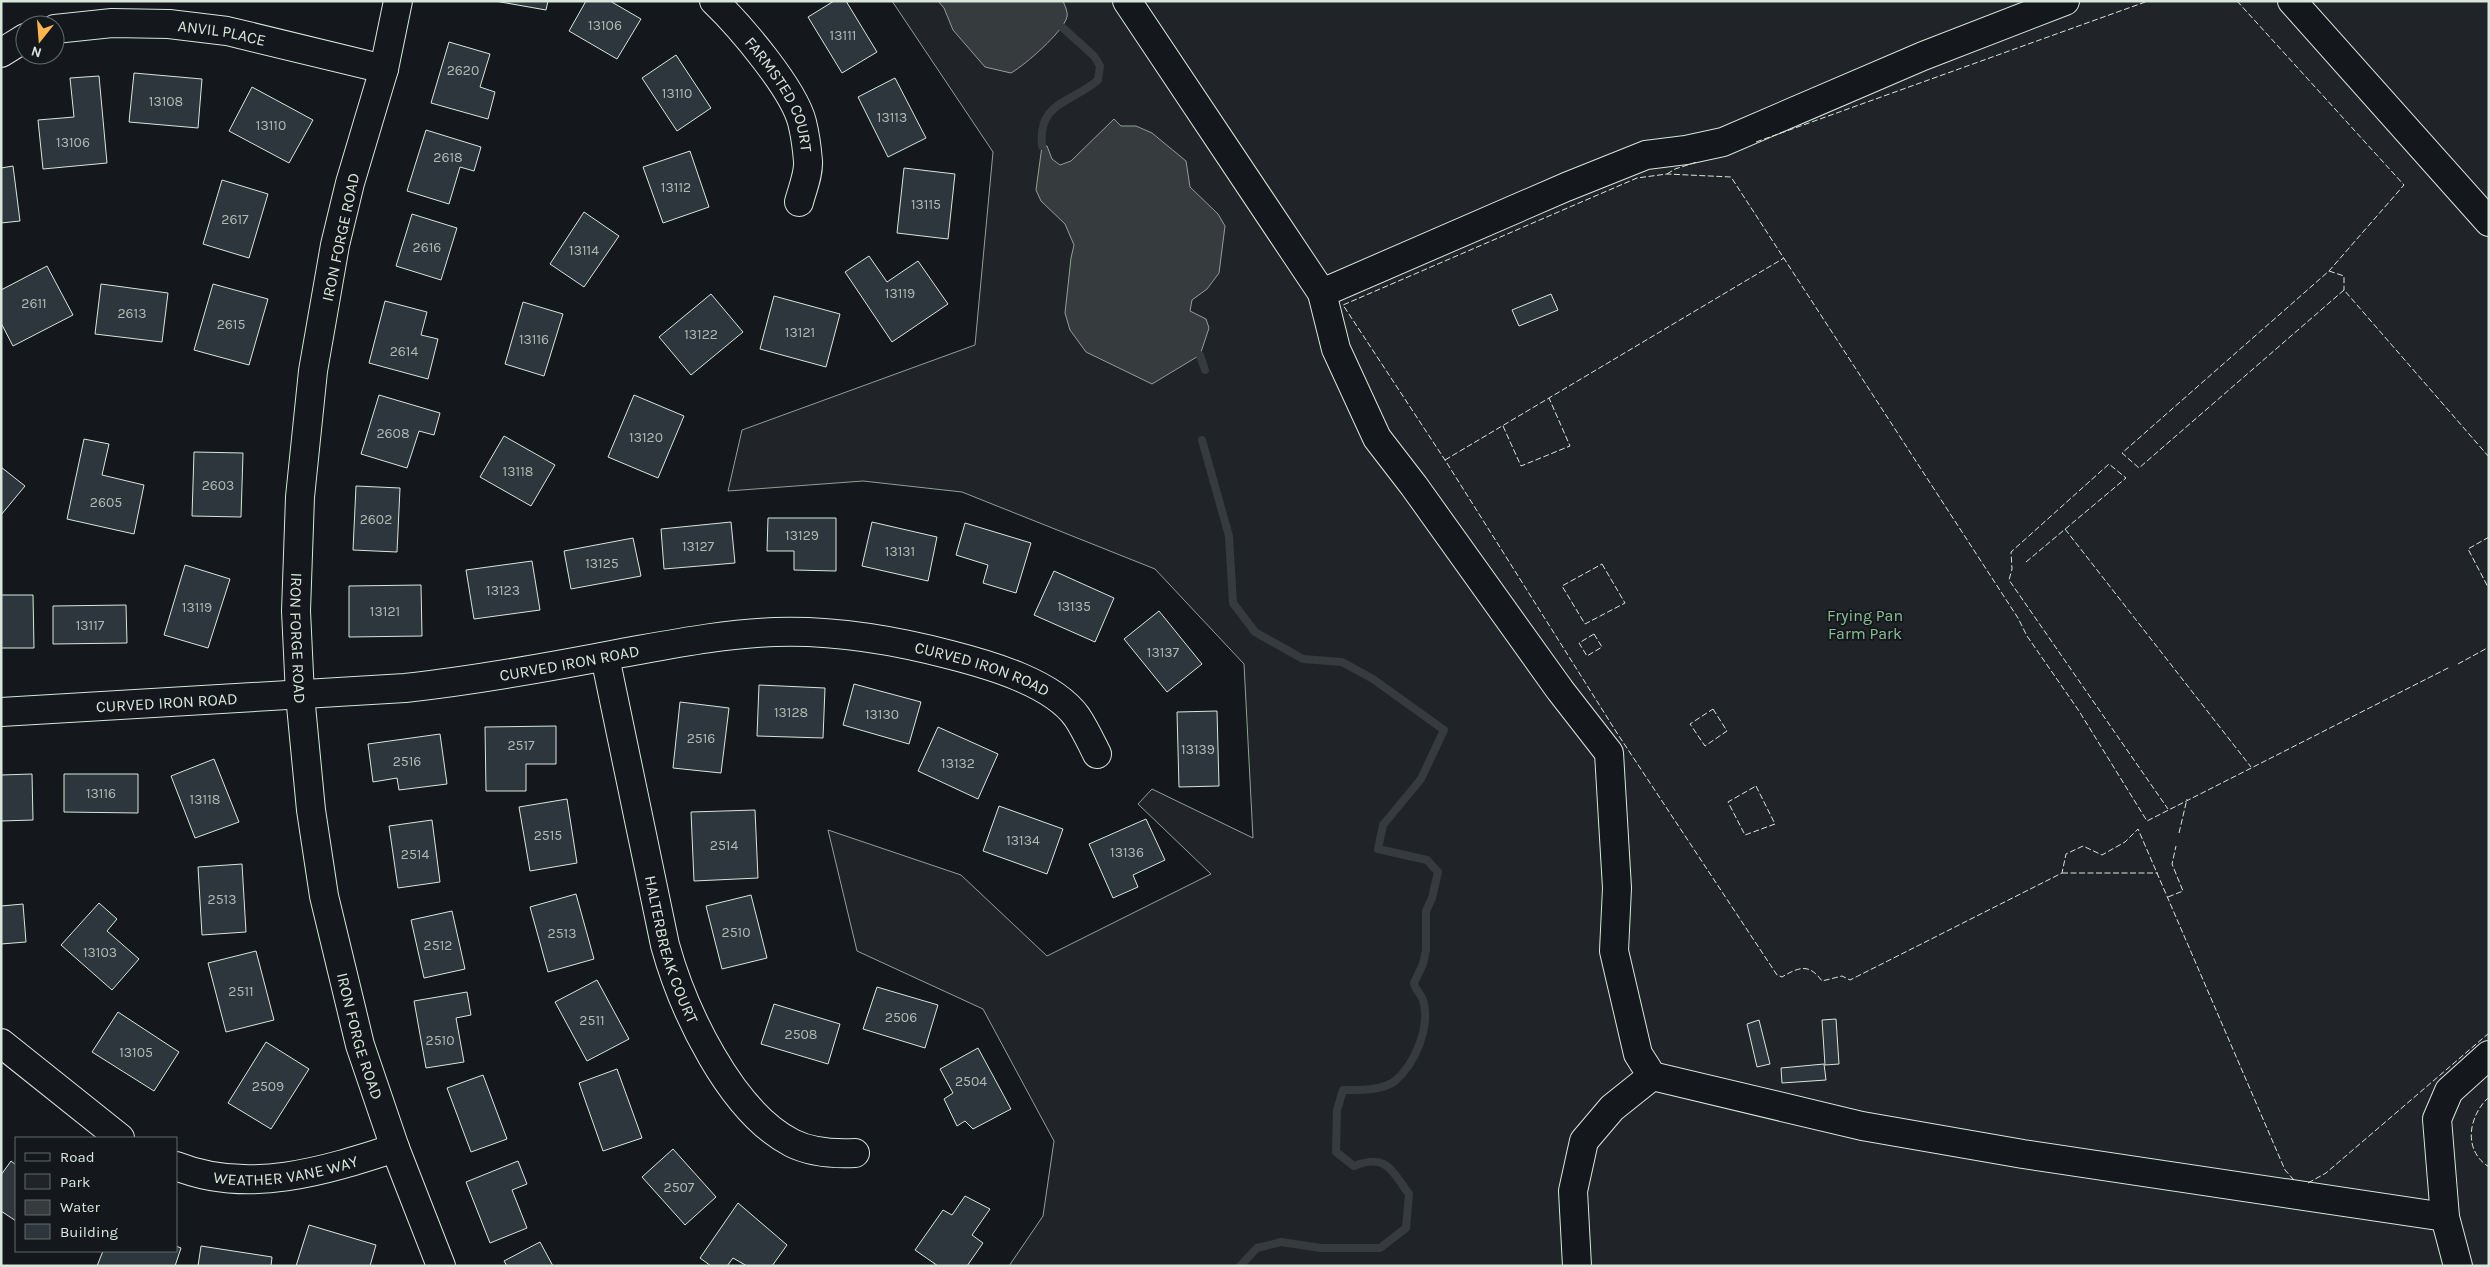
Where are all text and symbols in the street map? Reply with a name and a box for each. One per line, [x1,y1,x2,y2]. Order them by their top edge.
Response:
north arrow [15,15,65,65]
street label: ANVIL PLACE [177,16,268,50]
house number: 13106 [588,17,622,34]
house number: 13111 [830,27,856,44]
street label: FARMSTED COURT [741,33,816,153]
text: N [29,42,44,62]
house number: 2620 [447,62,479,79]
house number: 13110 [662,85,692,102]
house number: 13108 [149,93,183,110]
house number: 13113 [877,109,907,126]
house number: 13110 [256,117,286,134]
house number: 13106 [56,134,90,151]
house number: 2618 [433,149,463,166]
street label: IRON FORGE ROAD [318,171,363,303]
house number: 13112 [661,179,691,196]
house number: 13115 [911,196,941,213]
house number: 2617 [221,211,249,228]
house number: 2616 [413,239,441,256]
house number: 13114 [569,242,599,259]
house number: 13119 [885,285,915,302]
house number: 2611 [21,295,47,312]
house number: 2613 [117,305,147,322]
house number: 2615 [217,316,245,333]
house number: 13121 [785,324,815,341]
house number: 13122 [684,326,718,343]
house number: 13116 [519,331,549,348]
house number: 2614 [390,343,418,360]
house number: 2608 [376,425,410,442]
house number: 13120 [629,429,663,446]
house number: 13118 [503,463,533,480]
house number: 2603 [202,477,234,494]
house number: 2605 [90,494,122,511]
house number: 2602 [360,511,392,528]
house number: 13129 [785,527,819,544]
house number: 13127 [682,538,715,555]
house number: 13131 [885,543,915,560]
house number: 13125 [585,555,619,572]
street label: IRON FORGE ROAD [286,572,310,704]
house number: 13123 [486,582,520,599]
house number: 13135 [1057,598,1091,615]
house number: 13119 [182,599,212,616]
house number: 13121 [370,603,400,620]
park label: Frying Pan Farm Park [1827,606,1903,643]
house number: 13117 [76,617,105,634]
street label: CURVED IRON ROAD [913,638,1053,700]
street label: CURVED IRON ROAD [498,641,641,685]
house number: 13137 [1147,644,1180,661]
street label: CURVED IRON ROAD [95,689,238,716]
house number: 13128 [774,704,808,721]
house number: 13130 [865,706,899,723]
house number: 2516 [687,730,715,747]
house number: 2517 [507,737,535,754]
house number: 13139 [1181,741,1215,758]
house number: 2516 [393,753,421,770]
house number: 13132 [941,755,975,772]
house number: 13116 [86,785,116,802]
house number: 13118 [190,791,220,808]
house number: 2515 [534,827,562,844]
house number: 13134 [1006,832,1040,849]
house number: 2514 [710,837,738,854]
house number: 13136 [1110,844,1144,861]
house number: 2514 [401,846,429,863]
street label: HALTERBREAK COURT [641,874,702,1026]
house number: 2513 [208,891,236,908]
house number: 2510 [722,924,750,941]
house number: 2513 [548,925,576,942]
house number: 2512 [424,937,452,954]
house number: 13103 [83,944,117,961]
street label: IRON FORGE ROAD [333,971,387,1102]
house number: 2511 [228,983,254,1000]
house number: 2506 [885,1009,917,1026]
house number: 2511 [579,1012,605,1029]
house number: 2508 [785,1026,817,1043]
house number: 2510 [426,1032,454,1049]
house number: 13105 [119,1044,153,1061]
house number: 2504 [955,1073,987,1090]
house number: 2509 [252,1078,284,1095]
legend [15,1137,178,1252]
text: Road [60,1148,95,1166]
street label: WEATHER VANE WAY [212,1151,360,1189]
text: Park [60,1173,90,1191]
house number: 2507 [664,1179,695,1196]
text: Water [60,1198,101,1216]
text: Building [60,1223,118,1241]

